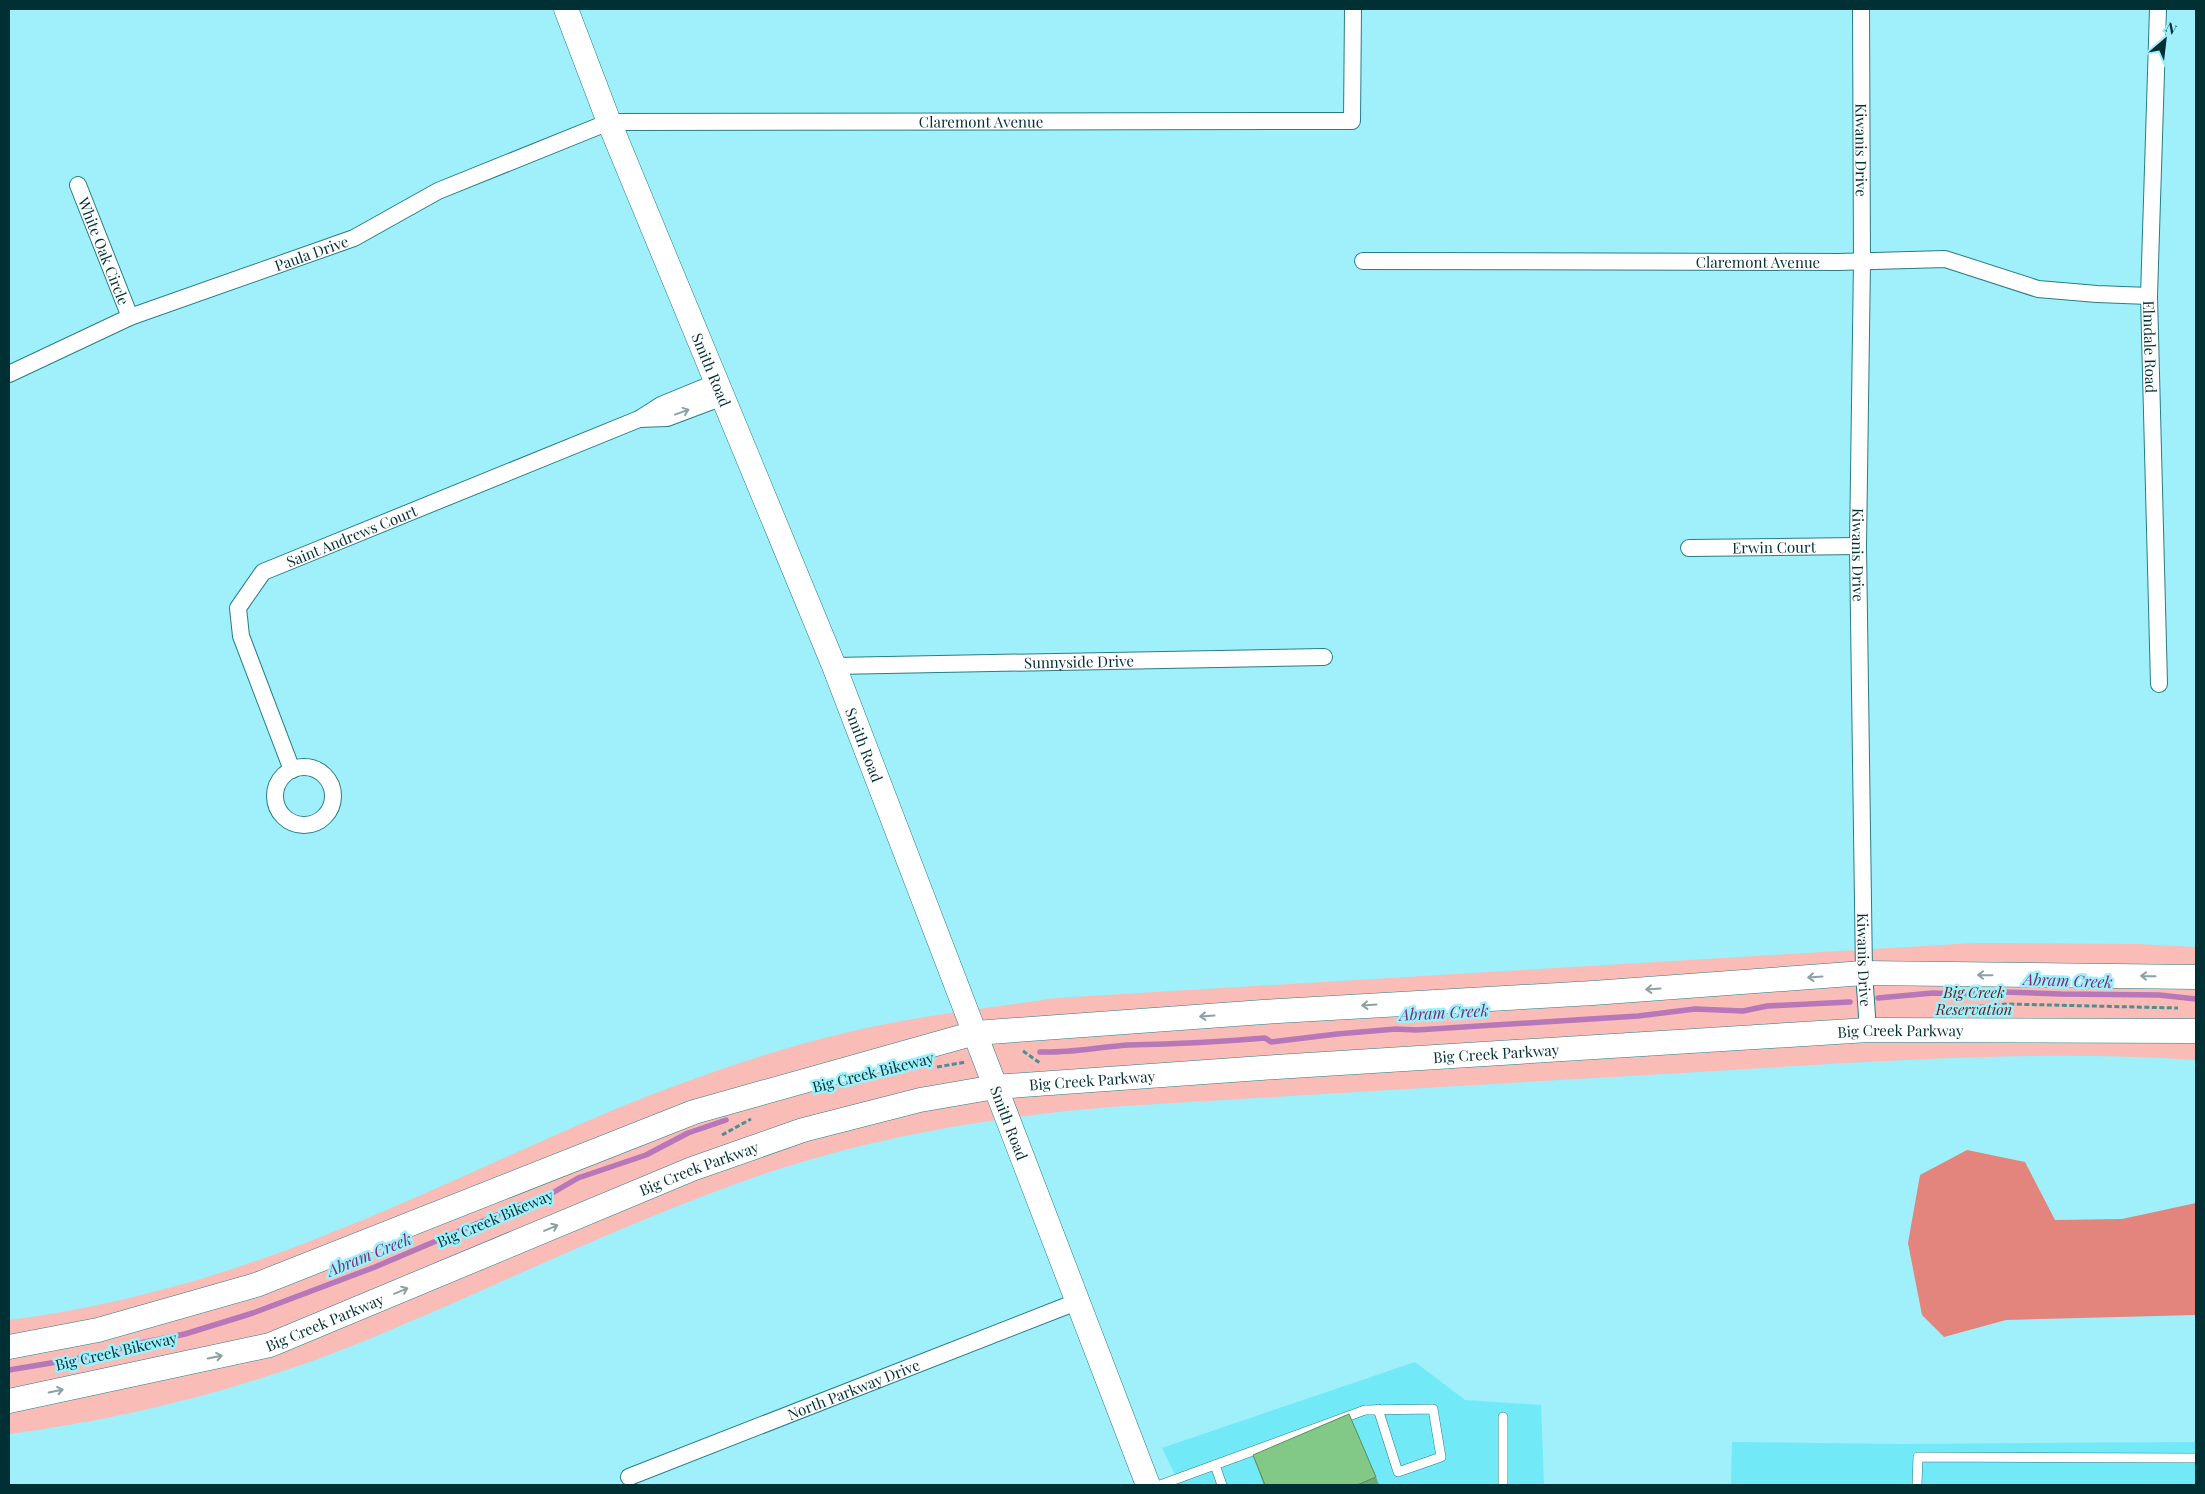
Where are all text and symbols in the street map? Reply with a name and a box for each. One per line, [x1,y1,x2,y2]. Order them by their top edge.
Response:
north arrow [2140,15,2190,65]
text: N [2162,17,2180,39]
street label: Kiwanis Drive [1851,103,1872,197]
street label: Claremont Avenue [919,111,1043,132]
street label: White Oak Circle [73,193,134,308]
street label: Paula Drive [272,231,351,275]
street label: Claremont Avenue [1696,252,1820,272]
street label: Elmdale Road [2139,300,2162,394]
street label: Smith Road [687,330,736,410]
one-way arrow [674,407,689,416]
street label: Saint Andrews Court [283,500,421,572]
street label: Kiwanis Drive [1848,508,1869,602]
street label: Erwin Court [1732,536,1817,557]
street label: Sunnyside Drive [1024,650,1134,673]
street label: Smith Road [841,705,888,785]
street label: Kiwanis Drive [1853,913,1876,1007]
water label: Abram Creek [2021,968,2113,992]
one-way arrow [1977,970,1994,980]
one-way arrow [2140,971,2156,981]
one-way arrow [1808,972,1824,982]
park label: Big Creek Reservation [1935,982,2012,1019]
one-way arrow [1645,984,1661,993]
water label: Abram Creek [1397,999,1489,1025]
one-way arrow [1361,1000,1377,1009]
one-way arrow [1199,1011,1215,1021]
street label: Big Creek Parkway [1837,1020,1964,1042]
street label: Big Creek Parkway [1432,1039,1560,1067]
street label: Big Creek Bikeway [810,1047,936,1097]
street label: Big Creek Parkway [1028,1066,1156,1095]
street label: Smith Road [986,1083,1033,1163]
street label: Big Creek Parkway [636,1136,762,1200]
street label: Big Creek Bikeway [434,1184,557,1252]
one-way arrow [543,1223,558,1233]
water label: Abram Creek [322,1228,414,1281]
one-way arrow [393,1285,408,1295]
street label: Big Creek Parkway [262,1289,387,1356]
street label: Big Creek Bikeway [53,1327,179,1375]
one-way arrow [207,1352,223,1361]
street label: North Parkway Drive [784,1354,923,1424]
one-way arrow [48,1386,64,1395]

